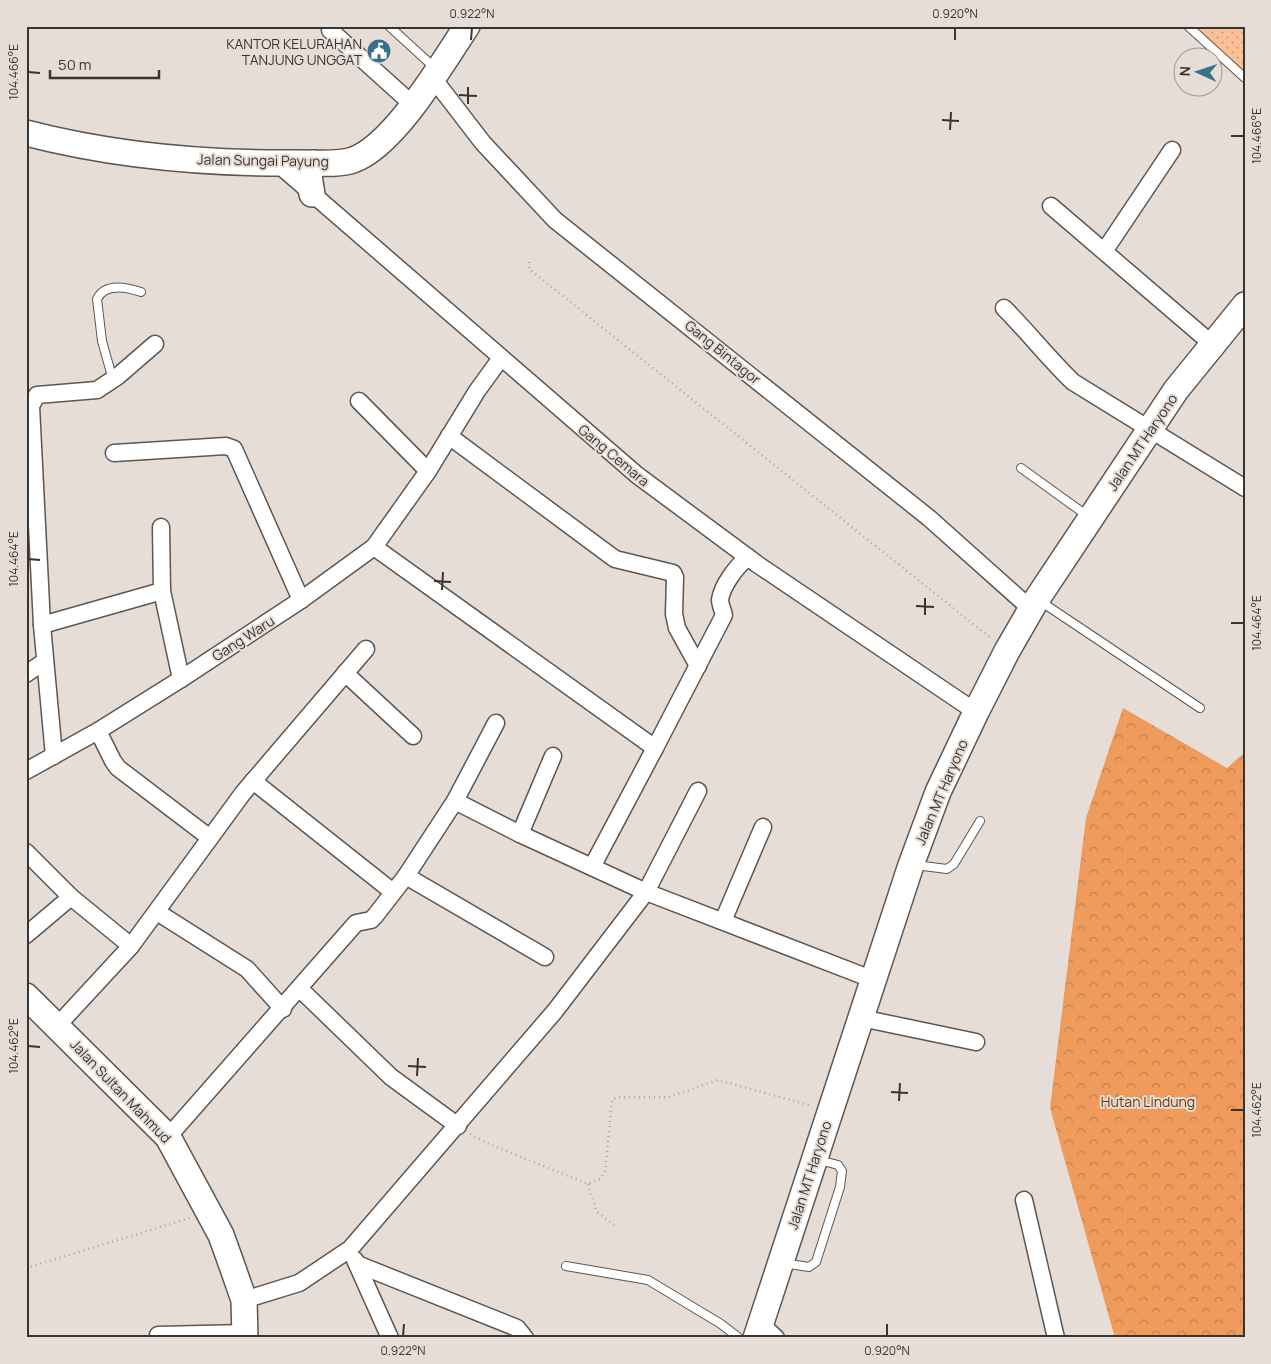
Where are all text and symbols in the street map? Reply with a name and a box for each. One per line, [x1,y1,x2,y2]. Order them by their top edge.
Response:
text: 0.922°N [449,5,495,22]
text: 0.920°N [932,5,978,22]
place label: KANTOR KELURAHAN TANJUNG UNGGAT [226,34,363,69]
public building icon: KANTOR KELURAHAN TANJUNG UNGGAT [366,38,392,64]
text: 104.466°E [5,44,22,100]
scale bar [50,48,159,80]
north arrow [1174,48,1224,98]
text: 50 m [58,54,92,75]
text: N [1175,66,1194,77]
text: 104.466°E [1248,108,1265,164]
street label: Jalan Sungai Payung [197,149,329,171]
street label: Gang Bintagor [681,316,765,388]
street label: Jalan MT Haryono [1102,390,1182,494]
street label: Gang Cemara [574,420,654,490]
text: 104.464°E [5,531,22,587]
text: 104.464°E [1248,595,1265,651]
street label: Gang Waru [208,611,278,665]
street label: Jalan MT Haryono [910,736,972,848]
text: 104.462°E [5,1018,22,1074]
street label: Jalan Sultan Mahmud [66,1035,176,1147]
text: 104.462°E [1248,1082,1265,1138]
park label: Hutan Lindung [1101,1092,1195,1111]
street label: Jalan MT Haryono [782,1118,836,1232]
text: 0.922°N [380,1342,426,1359]
text: 0.920°N [864,1342,910,1359]

